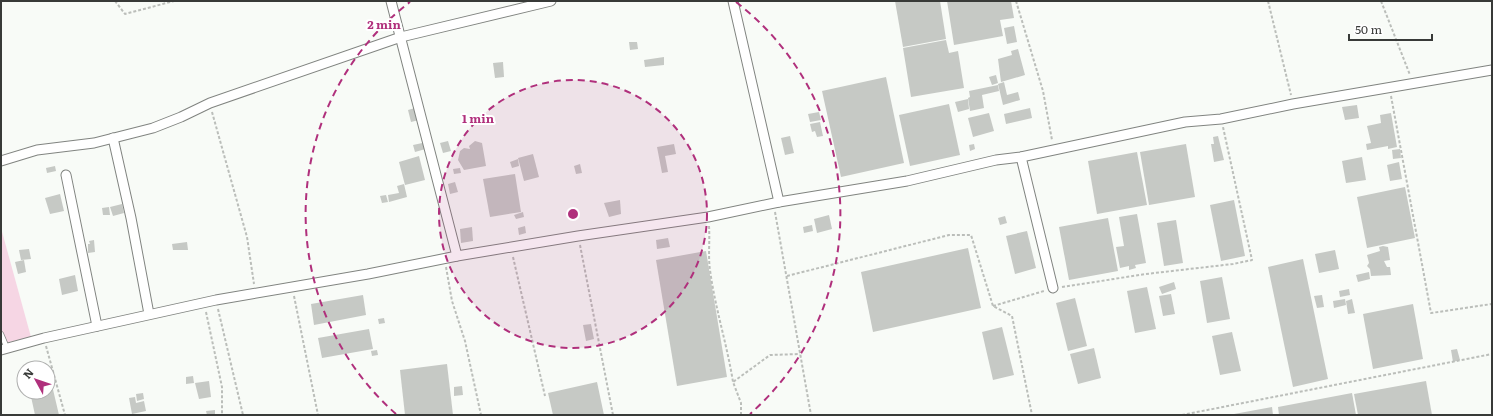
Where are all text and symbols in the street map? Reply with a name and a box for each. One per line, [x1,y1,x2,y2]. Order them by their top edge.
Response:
text: 2 min [367,15,401,33]
scale bar [1349,16,1432,42]
text: 50 m [1355,20,1382,38]
text: 1 min [462,109,495,127]
centre of rings [566,207,580,221]
north arrow [16,360,56,400]
text: N [18,364,37,382]

